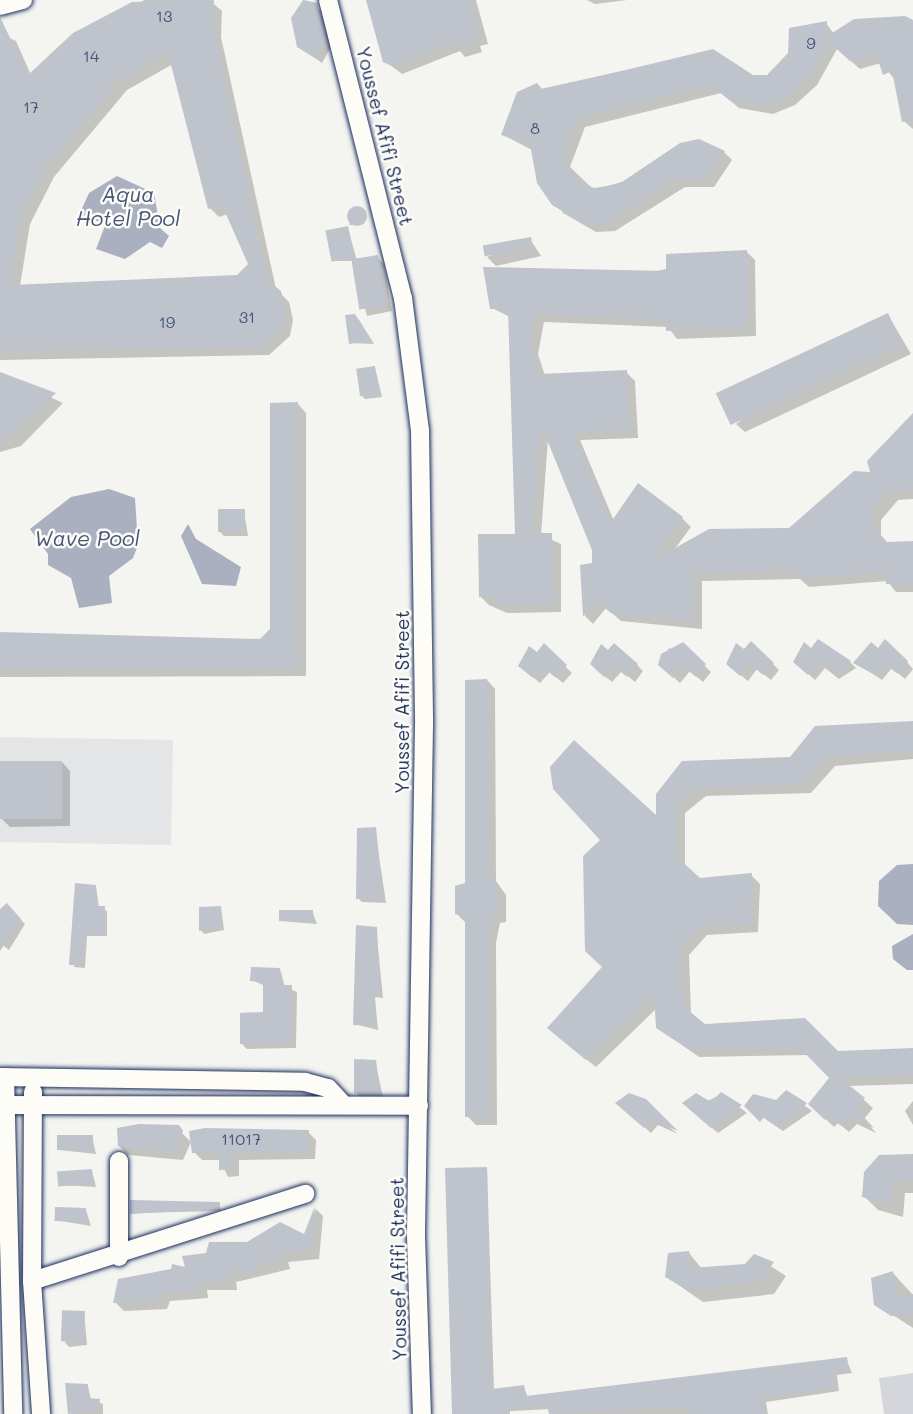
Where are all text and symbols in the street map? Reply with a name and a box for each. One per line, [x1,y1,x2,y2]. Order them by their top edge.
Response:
house number: 13 [156,6,172,26]
house number: 9 [806,33,816,53]
street label: Youssef Afifi Street [352,44,418,228]
house number: 14 [83,46,99,66]
house number: 17 [23,97,39,117]
house number: 8 [530,118,540,138]
water label: Aqua Hotel Pool [76,181,180,231]
house number: 31 [239,307,255,327]
house number: 19 [159,312,175,332]
water label: Wave Pool [34,525,140,551]
street label: Youssef Afifi Street [391,610,413,794]
house number: 11017 [221,1129,261,1149]
street label: Youssef Afifi Street [385,1177,411,1361]

